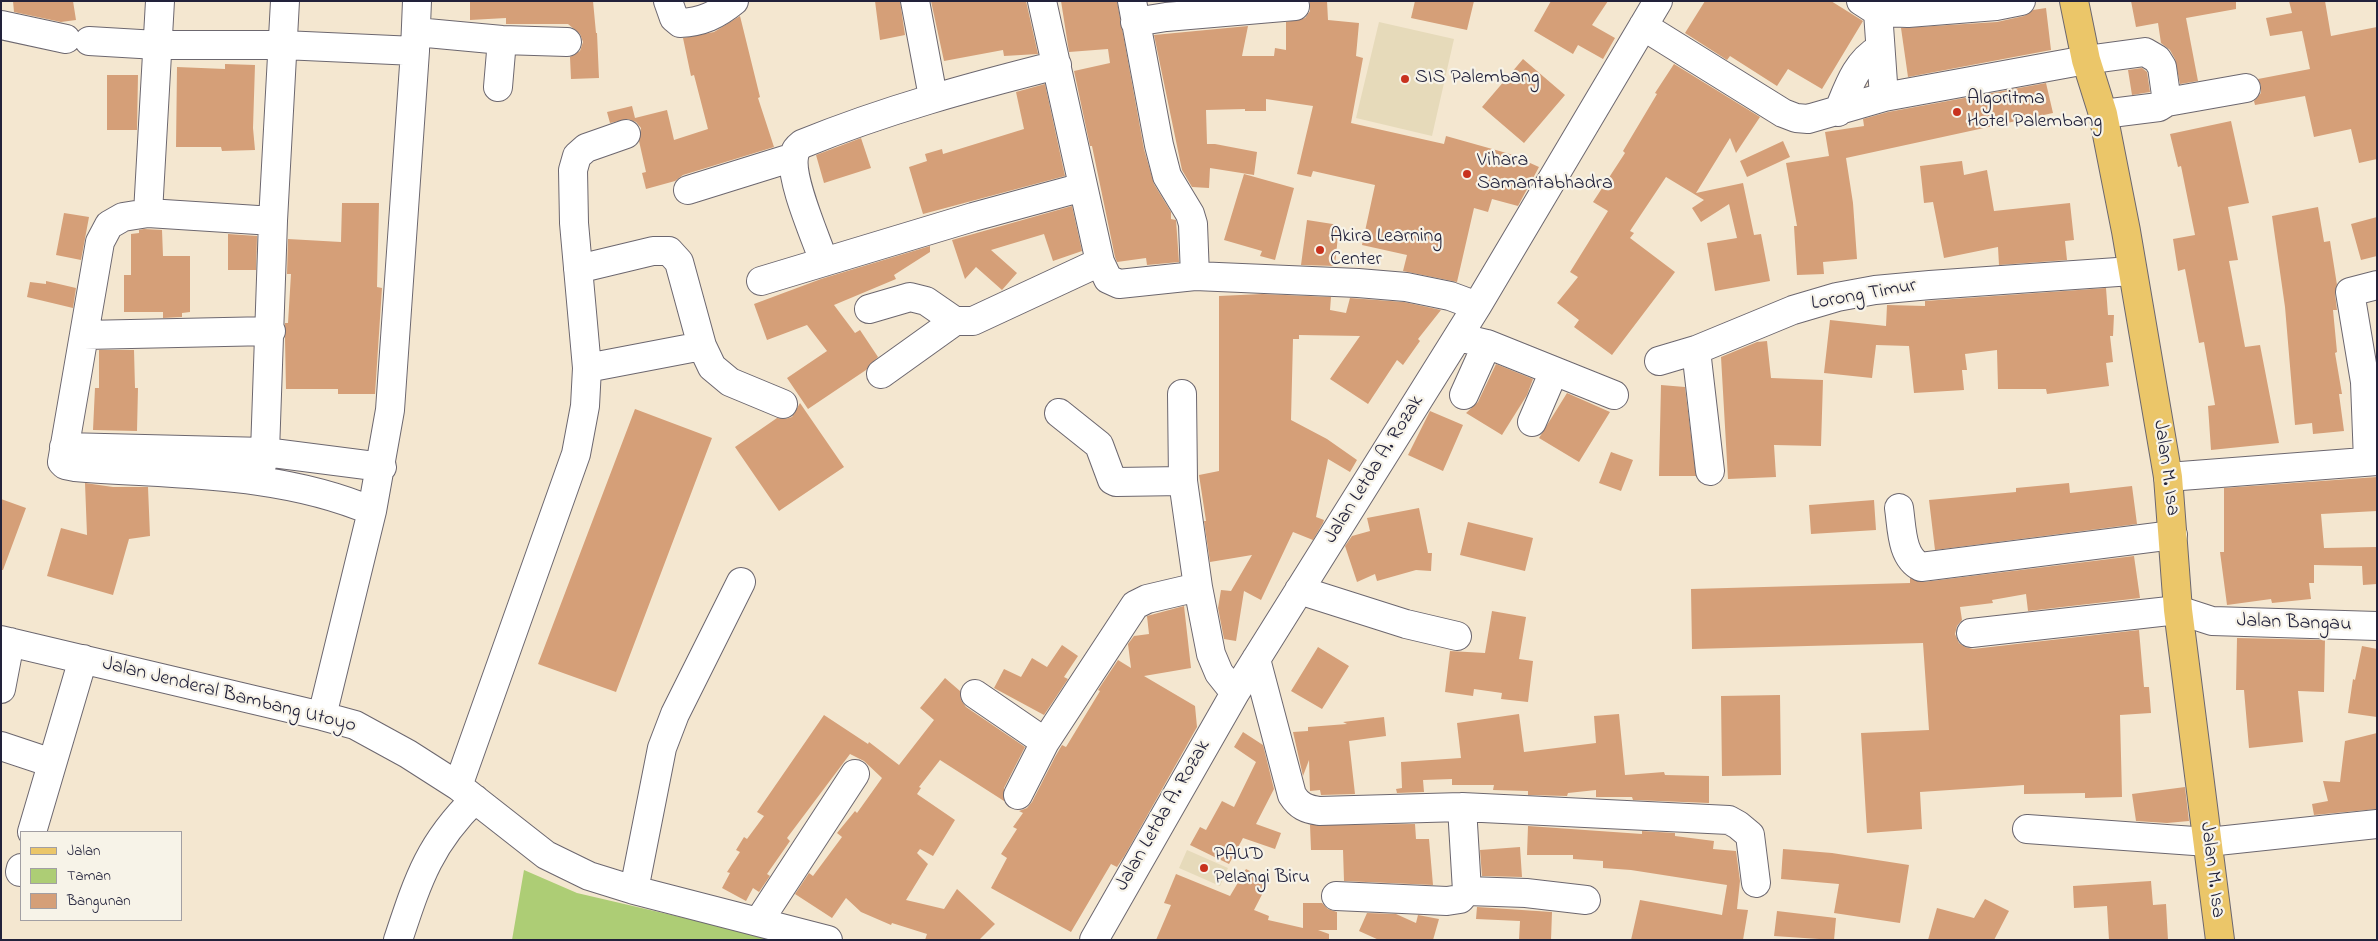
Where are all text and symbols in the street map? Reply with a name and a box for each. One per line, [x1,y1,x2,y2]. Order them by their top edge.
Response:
place label: SIS Palembang [1415,67,1540,91]
marker: SIS Palembang [1399,73,1411,85]
place label: Algoritma Hotel Palembang [1967,88,2102,135]
marker: Algoritma Hotel Palembang [1951,106,1963,118]
place label: Vihara Samantabhadra [1477,150,1613,197]
marker: Vihara Samantabhadra [1461,168,1473,180]
place label: Akira Learning Center [1330,226,1442,273]
marker: Akira Learning Center [1314,244,1326,256]
street label: Lorong Timur [1810,275,1918,317]
street label: Jalan Letda A. Rozak [1320,391,1430,549]
street label: Jalan M. Isa [2146,419,2184,517]
street label: Jalan Bangau [2236,610,2352,638]
street label: Jalan Jenderal Bambang Utoyo [100,653,358,739]
street label: Jalan Letda A. Rozak [1111,736,1217,896]
street label: Jalan M. Isa [2193,821,2229,919]
legend [20,831,182,921]
text: Jalan [67,840,100,862]
place label: PAUD Pelangi Biru [1214,844,1310,891]
marker: PAUD Pelangi Biru [1198,862,1210,874]
text: Taman [67,865,111,887]
text: Bangunan [67,890,131,912]

